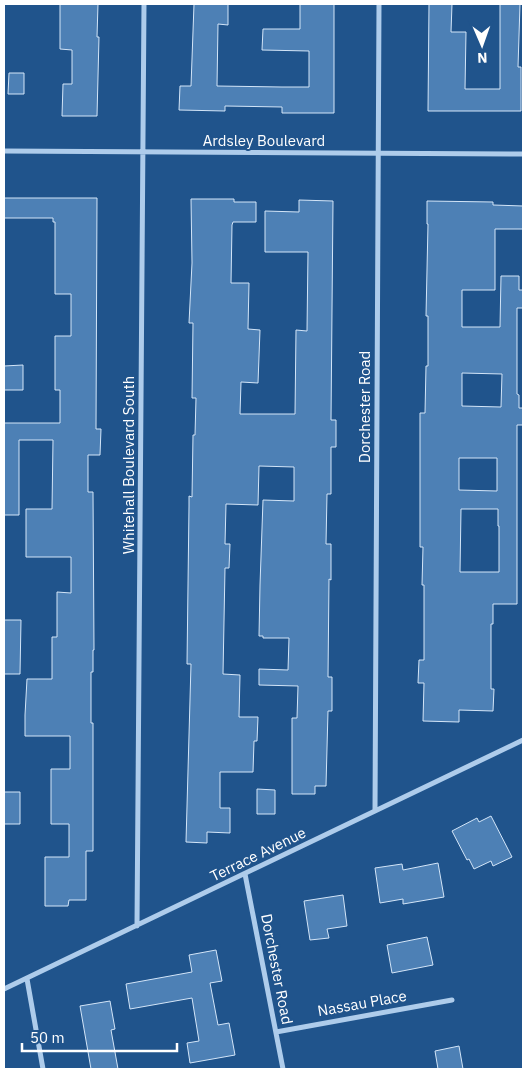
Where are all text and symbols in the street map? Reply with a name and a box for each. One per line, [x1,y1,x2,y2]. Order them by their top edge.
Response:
north arrow [457,20,507,70]
text: N [477,49,488,67]
street label: Ardsley Boulevard [203,131,325,150]
street label: Dorchester Road [355,351,374,463]
street label: Whitehall Boulevard South [119,376,138,554]
street label: Terrace Avenue [207,823,309,885]
street label: Dorchester Road [257,912,297,1026]
street label: Nassau Place [316,986,408,1020]
scale bar [22,1020,178,1052]
text: 50 m [30,1028,65,1047]

